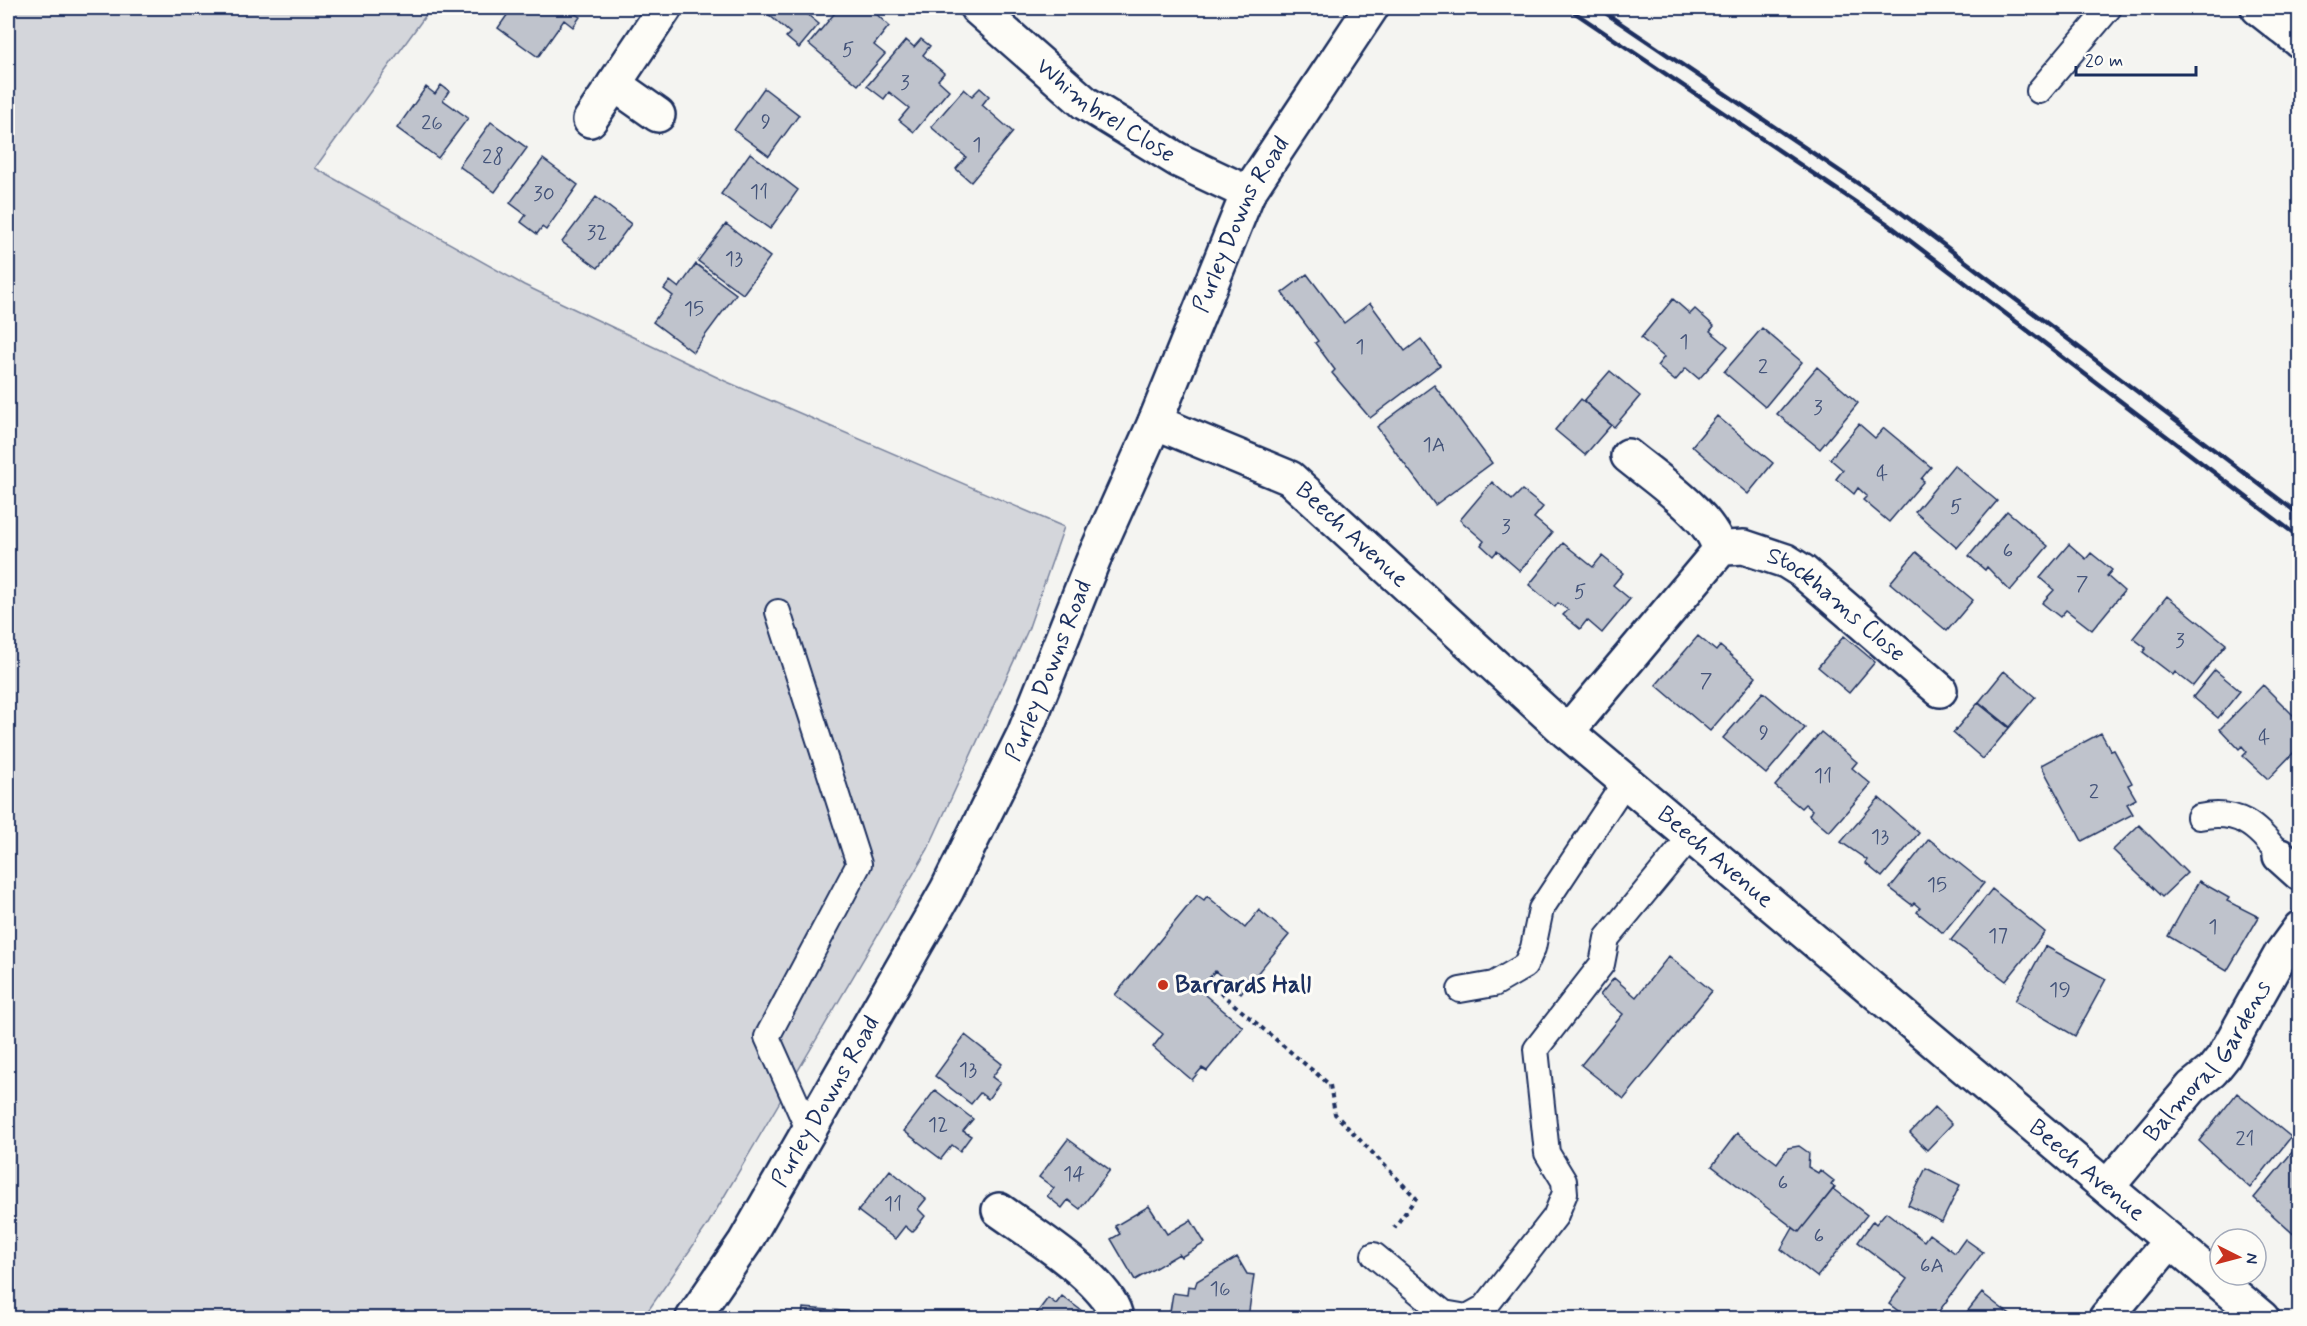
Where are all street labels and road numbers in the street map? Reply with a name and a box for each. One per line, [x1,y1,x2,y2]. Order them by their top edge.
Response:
street label: Whimbrel Close [1029,51,1181,170]
street label: Purley Downs Road [1186,130,1297,317]
street label: Beech Avenue [1289,475,1415,595]
street label: Stockhams Close [1763,540,1912,669]
street label: Purley Downs Road [998,575,1099,766]
street label: Beech Avenue [1651,799,1780,915]
street label: Balmoral Gardens [2136,975,2279,1148]
street label: Purley Downs Road [764,1010,887,1193]
street label: Beech Avenue [2022,1112,2152,1228]

